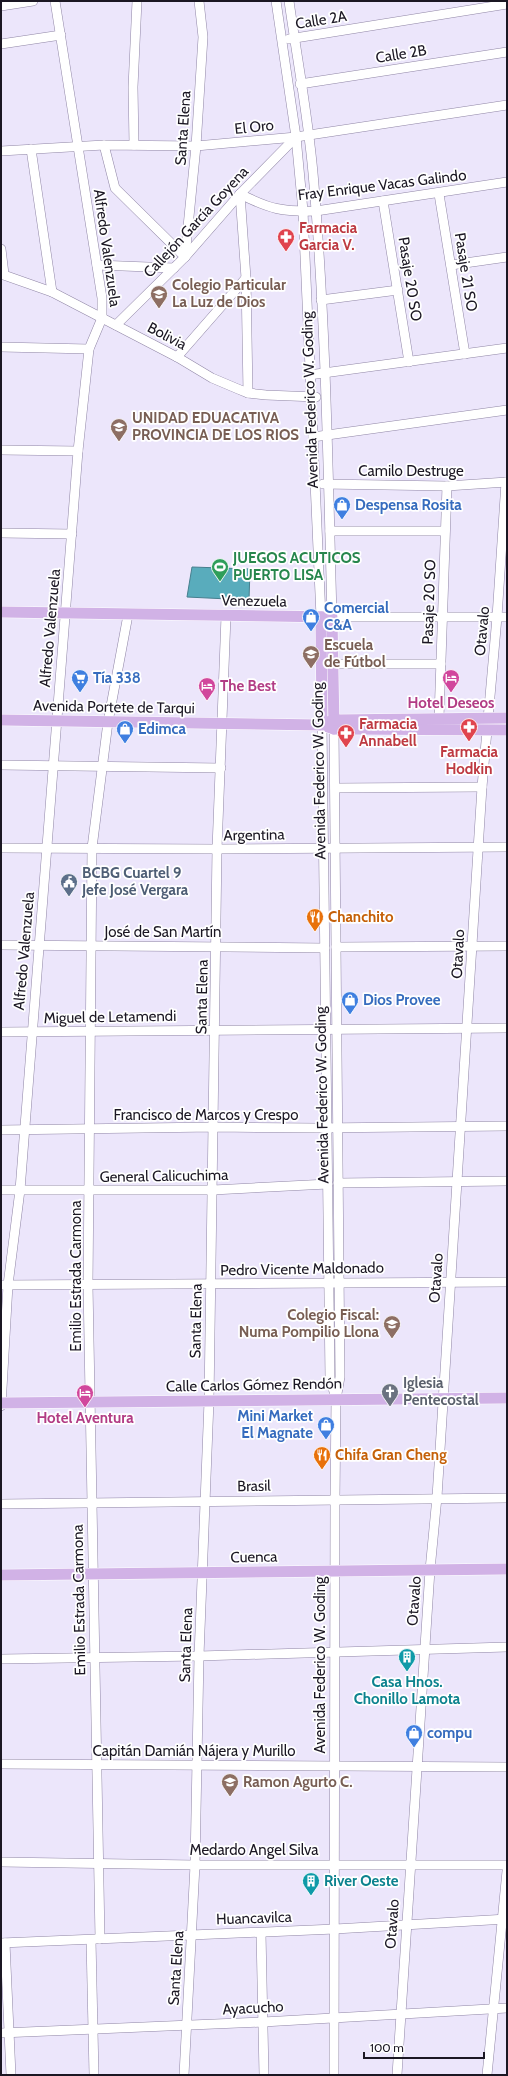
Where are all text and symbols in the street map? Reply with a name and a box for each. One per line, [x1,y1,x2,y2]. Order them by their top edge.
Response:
street label: Calle 2A [294,7,349,33]
street label: Calle 2B [374,41,428,67]
street label: Santa Elena [171,89,195,166]
street label: El Oro [233,116,275,138]
street label: Callejón García Goyena [140,162,253,281]
street label: Fray Enrique Vacas Galindo [297,166,467,204]
street label: Alfredo Valenzuela [90,188,124,309]
place label: Farmacia Garcia V. [299,219,358,254]
pharmacy icon: Farmacia Garcia V. [276,227,296,252]
street label: Pasaje 21 SO [451,231,481,313]
street label: Pasaje 20 SO [394,235,426,323]
place label: Colegio Particular La Luz de Dios [172,276,286,311]
school or university icon: Colegio Particular La Luz de Dios [149,284,169,309]
street label: Avenida Federico W. Goding [298,311,322,489]
street label: Bolivia [144,318,190,354]
place label: UNIDAD EDUACATIVA PROVINCIA DE LOS RIOS [132,409,299,444]
school or university icon: UNIDAD EDUACATIVA PROVINCIA DE LOS RIOS [109,417,129,442]
street label: Camilo Destruge [358,462,464,480]
shop icon: Despensa Rosita [332,495,352,520]
place label: Despensa Rosita [355,496,462,514]
place label: JUEGOS ACUTICOS PUERTO LISA [232,549,361,584]
sports icon: JUEGOS ACUTICOS PUERTO LISA [210,557,230,582]
street label: Pasaje 20 SO [419,559,439,645]
street label: Alfredo Valenzuela [36,567,64,688]
street label: Venezuela [221,591,288,611]
place label: Comercial C&A [324,599,389,634]
street label: Otavalo [471,605,493,657]
shop icon: Comercial C&A [301,607,321,632]
place label: Escuela de Fútbol [324,636,386,671]
school or university icon: Escuela de Fútbol [301,644,321,669]
supermarket icon: Tía 338 [70,668,90,693]
hotel icon: Hotel Deseos [441,668,461,693]
place label: Tía 338 [93,669,141,687]
hotel icon: The Best [197,676,217,701]
place label: The Best [220,677,276,695]
street label: Avenida Federico W. Goding [308,682,330,860]
place label: Hotel Deseos [408,694,494,712]
street label: Avenida Portete de Tarqui [33,697,195,717]
place label: Farmacia Annabell [359,715,418,750]
pharmacy icon: Farmacia Hodkin [459,717,479,742]
shop icon: Edimca [115,719,135,744]
place label: Edimca [138,720,186,738]
pharmacy icon: Farmacia Annabell [336,723,356,748]
place label: Farmacia Hodkin [440,743,499,778]
street label: Argentina [223,825,286,845]
place label: BCBG Cuartel 9 Jefe José Vergara [81,864,189,899]
public building icon: BCBG Cuartel 9 Jefe José Vergara [59,872,79,897]
street label: Alfredo Valenzuela [10,890,38,1011]
restaurant icon: Chanchito [305,907,325,932]
place label: Chanchito [328,908,394,926]
street label: José de San Martín [104,923,221,941]
street label: Otavalo [448,929,468,979]
street label: Santa Elena [192,959,212,1035]
shop icon: Dios Provee [340,990,360,1015]
place label: Dios Provee [363,991,441,1009]
street label: Avenida Federico W. Goding [311,1006,333,1184]
street label: Miguel de Letamendi [44,1007,176,1027]
street label: Francisco de Marcos y Crespo [114,1106,298,1124]
street label: General Calicuchima [99,1166,229,1186]
street label: Emilio Estrada Carmona [67,1200,85,1352]
street label: Otavalo [425,1253,447,1303]
street label: Pedro Vicente Maldonado [220,1259,384,1279]
street label: Santa Elena [186,1283,206,1359]
place label: Colegio Fiscal: Numa Pompilio Llona [239,1306,380,1341]
school or university icon: Colegio Fiscal: Numa Pompilio Llona [382,1314,402,1339]
street label: Calle Carlos Gómez Rendón [166,1374,342,1396]
place label: Iglesia Pentecostal [403,1374,479,1409]
church icon: Iglesia Pentecostal [380,1382,400,1407]
hotel icon: Hotel Aventura [75,1383,95,1408]
place label: Mini Market El Magnate [237,1407,313,1442]
place label: Hotel Aventura [36,1409,134,1427]
shop icon: Mini Market El Magnate [316,1415,336,1440]
restaurant icon: Chifa Gran Cheng [312,1445,332,1470]
place label: Chifa Gran Cheng [335,1446,447,1464]
street label: Brasil [237,1477,271,1495]
street label: Emilio Estrada Carmona [69,1523,89,1676]
street label: Cuenca [230,1548,278,1566]
street label: Avenida Federico W. Goding [311,1576,329,1754]
street label: Otavalo [403,1576,425,1626]
street label: Santa Elena [176,1606,196,1683]
building icon: Casa Hnos. Chonillo Lamota [397,1647,417,1672]
place label: Casa Hnos. Chonillo Lamota [354,1673,461,1708]
shop icon: compu [404,1723,424,1748]
place label: compu [427,1724,472,1742]
street label: Capitán Damián Nájera y Murillo [93,1742,295,1760]
school or university icon: Ramon Agurto C. [220,1772,240,1797]
place label: Ramon Agurto C. [243,1773,353,1791]
street label: Medardo Angel Silva [189,1841,319,1859]
building icon: River Oeste [301,1871,321,1896]
place label: River Oeste [324,1872,399,1890]
street label: Otavalo [381,1899,403,1949]
street label: Huancavilca [216,1908,293,1928]
street label: Santa Elena [164,1929,188,2006]
street label: Ayacucho [222,1997,284,2019]
scale bar [364,2034,484,2060]
text: 100 m [370,2040,404,2055]

